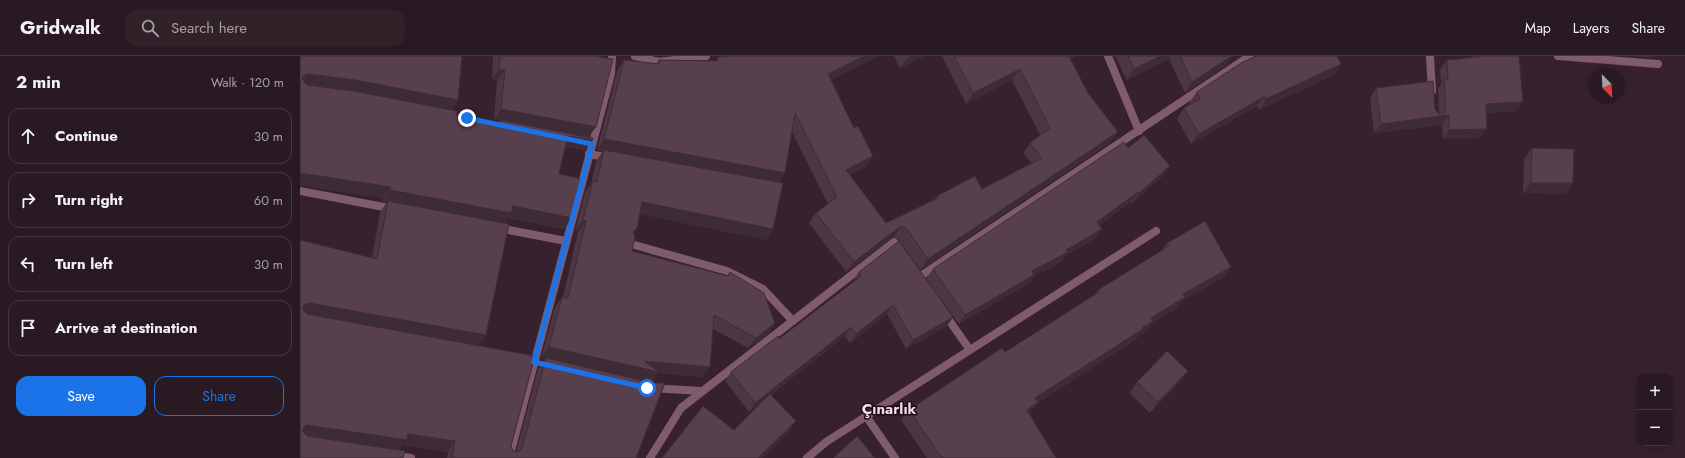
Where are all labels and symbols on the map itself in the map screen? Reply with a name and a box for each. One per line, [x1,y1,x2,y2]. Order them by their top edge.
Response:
north arrow [1589,68,1625,104]
route end [458,109,476,127]
route start [638,379,656,397]
district label: Çınarlık [862,398,917,420]

